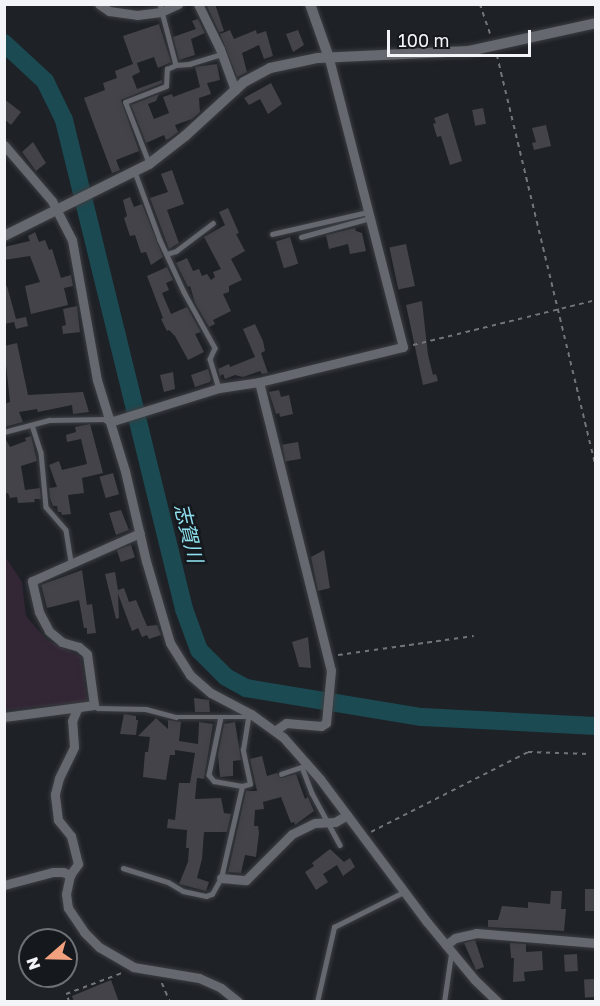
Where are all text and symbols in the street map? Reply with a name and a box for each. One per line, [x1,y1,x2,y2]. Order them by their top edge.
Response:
scale bar [390,18,534,56]
text: 100 m [398,29,449,51]
water label: 志賀川 [170,501,208,565]
north arrow [18,928,78,988]
text: N [21,954,44,973]

